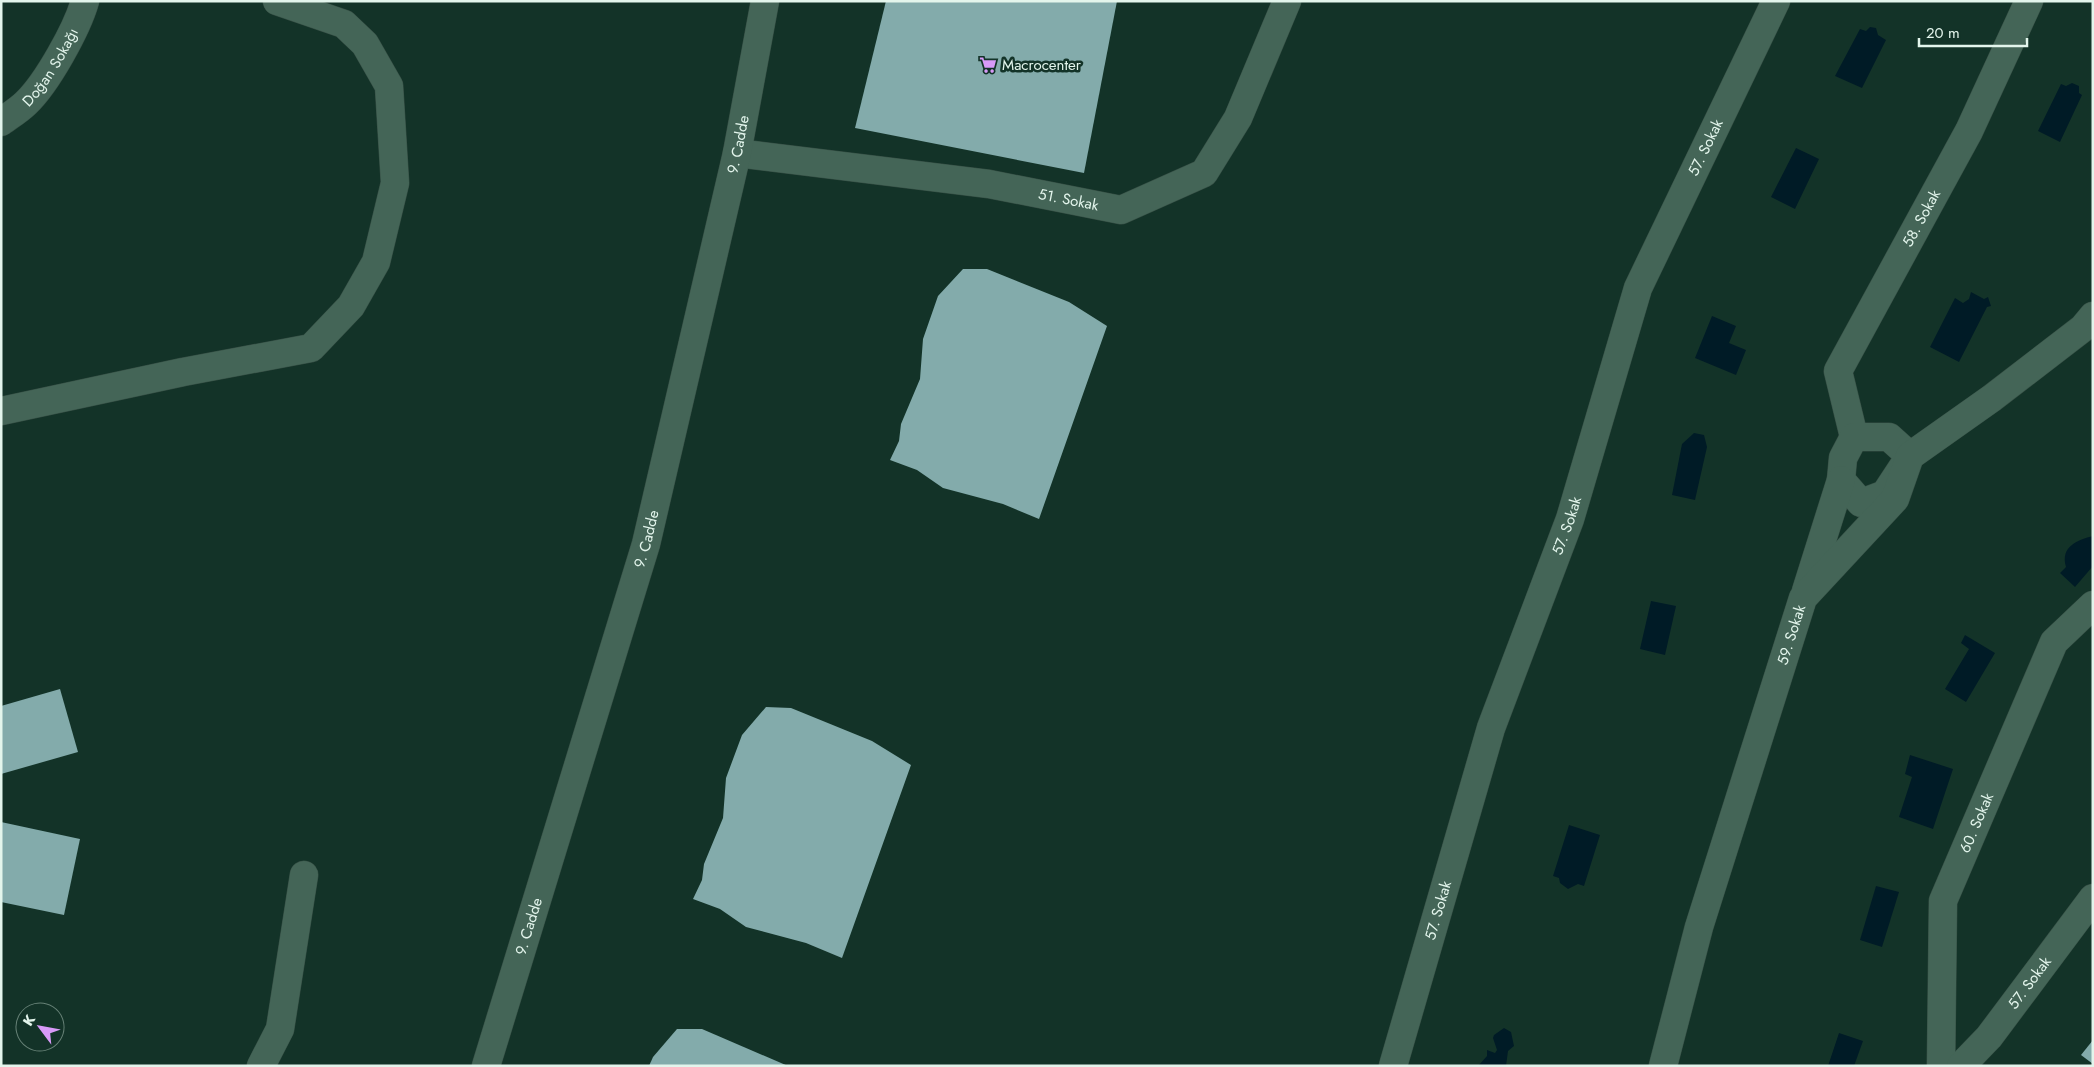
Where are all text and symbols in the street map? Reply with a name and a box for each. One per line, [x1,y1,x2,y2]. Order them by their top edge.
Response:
scale bar [1919,15,2026,47]
text: 20 m [1926,22,1960,44]
street label: Doğan Sokağı [17,24,84,112]
place label: Macrocenter [1002,54,1082,76]
supermarket icon: Macrocenter [978,55,998,75]
street label: 9. Cadde [722,113,755,176]
street label: 57. Sokak [1682,115,1729,180]
street label: 51. Sokak [1036,183,1101,216]
street label: 58. Sokak [1897,185,1946,251]
street label: 57. Sokak [1546,493,1587,558]
street label: 9. Cadde [628,508,665,571]
street label: 59. Sokak [1772,602,1811,668]
street label: 60. Sokak [1954,789,1999,856]
street label: 57. Sokak [1419,878,1457,943]
street label: 9. Cadde [510,895,548,958]
street label: 57. Sokak [2003,952,2057,1014]
north arrow [15,1002,65,1052]
text: K [18,1010,40,1030]

